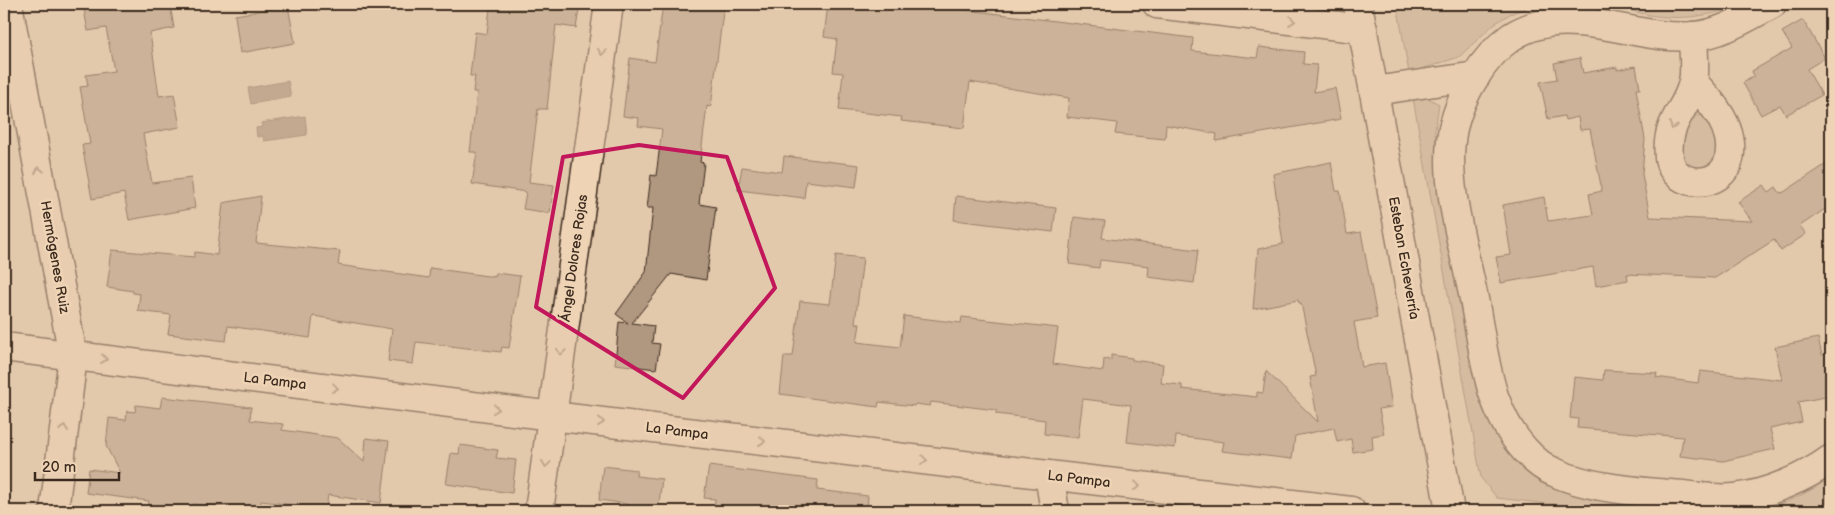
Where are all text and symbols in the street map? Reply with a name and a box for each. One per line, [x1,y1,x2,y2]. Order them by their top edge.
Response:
one-way arrow [1289,15,1297,26]
one-way arrow [597,48,608,56]
one-way arrow [1669,121,1679,130]
one-way arrow [34,166,44,174]
street label: Ángel Dolores Rojas [556,193,591,323]
street label: Esteban Echeverría [1385,195,1423,321]
street label: Hermógenes Ruiz [37,199,73,315]
one-way arrow [556,348,567,356]
one-way arrow [100,354,109,364]
street label: La Pampa [243,369,307,393]
one-way arrow [331,383,339,393]
one-way arrow [492,403,500,414]
one-way arrow [597,416,605,427]
street label: La Pampa [645,419,709,443]
one-way arrow [58,424,69,432]
one-way arrow [759,435,767,446]
scale bar [35,450,119,482]
one-way arrow [920,454,928,465]
text: 20 m [42,458,76,477]
one-way arrow [541,460,552,468]
street label: La Pampa [1047,467,1111,491]
one-way arrow [1133,480,1141,491]

